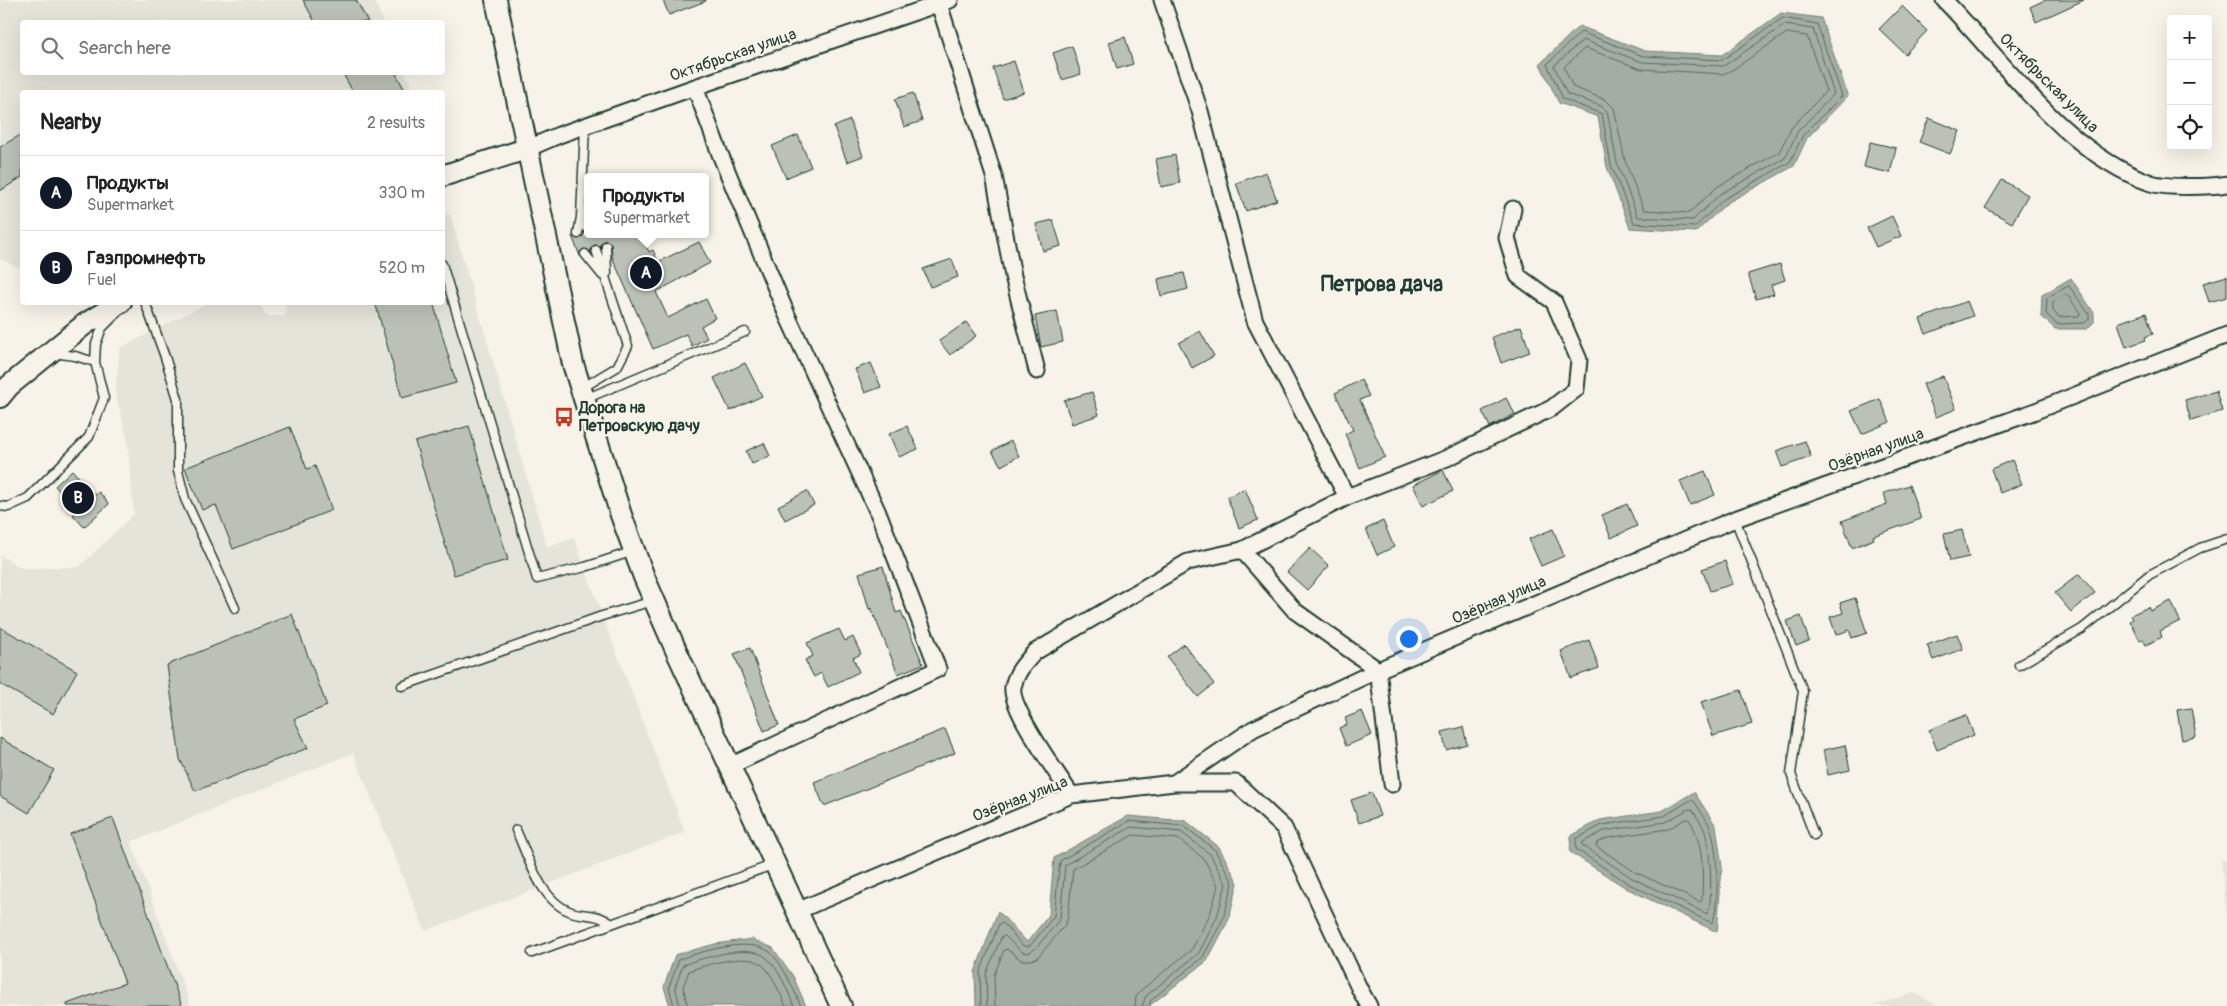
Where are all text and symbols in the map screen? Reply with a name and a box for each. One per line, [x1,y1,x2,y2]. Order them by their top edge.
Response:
map controls [2167,15,2212,150]
button: + [2167,15,2212,60]
search box [20,20,445,75]
street label: Октябрьская улица [667,24,799,86]
street label: Октябрьская улица [1995,29,2103,137]
icon: search [38,34,66,62]
text: Search here [78,36,171,60]
button: − [2167,60,2212,105]
button: locate [2167,105,2212,150]
text: Nearby [40,109,101,136]
text: 2 results [367,113,425,133]
text: Продукты [87,171,169,195]
popup [584,173,709,238]
text: A [51,183,61,203]
text: 330 m [379,183,425,203]
text: Продукты [603,184,685,208]
text: Supermarket [87,195,174,215]
text: Supermarket [603,208,690,228]
text: Газпромнефть [87,246,206,270]
pin: A [630,254,662,292]
text: B [51,258,61,278]
text: 520 m [379,258,425,278]
text: Fuel [87,270,116,290]
district label: Петрова дача [1321,271,1443,298]
place label: Дорога на Петровскую дачу [578,398,700,436]
bus stop icon: Дорога на Петровскую дачу [553,406,575,428]
street label: Озёрная улица [1825,423,1927,477]
pin: B [62,479,94,517]
street label: Озёрная улица [1449,571,1549,629]
your location [1396,626,1422,652]
street label: Озёрная улица [970,772,1070,826]

